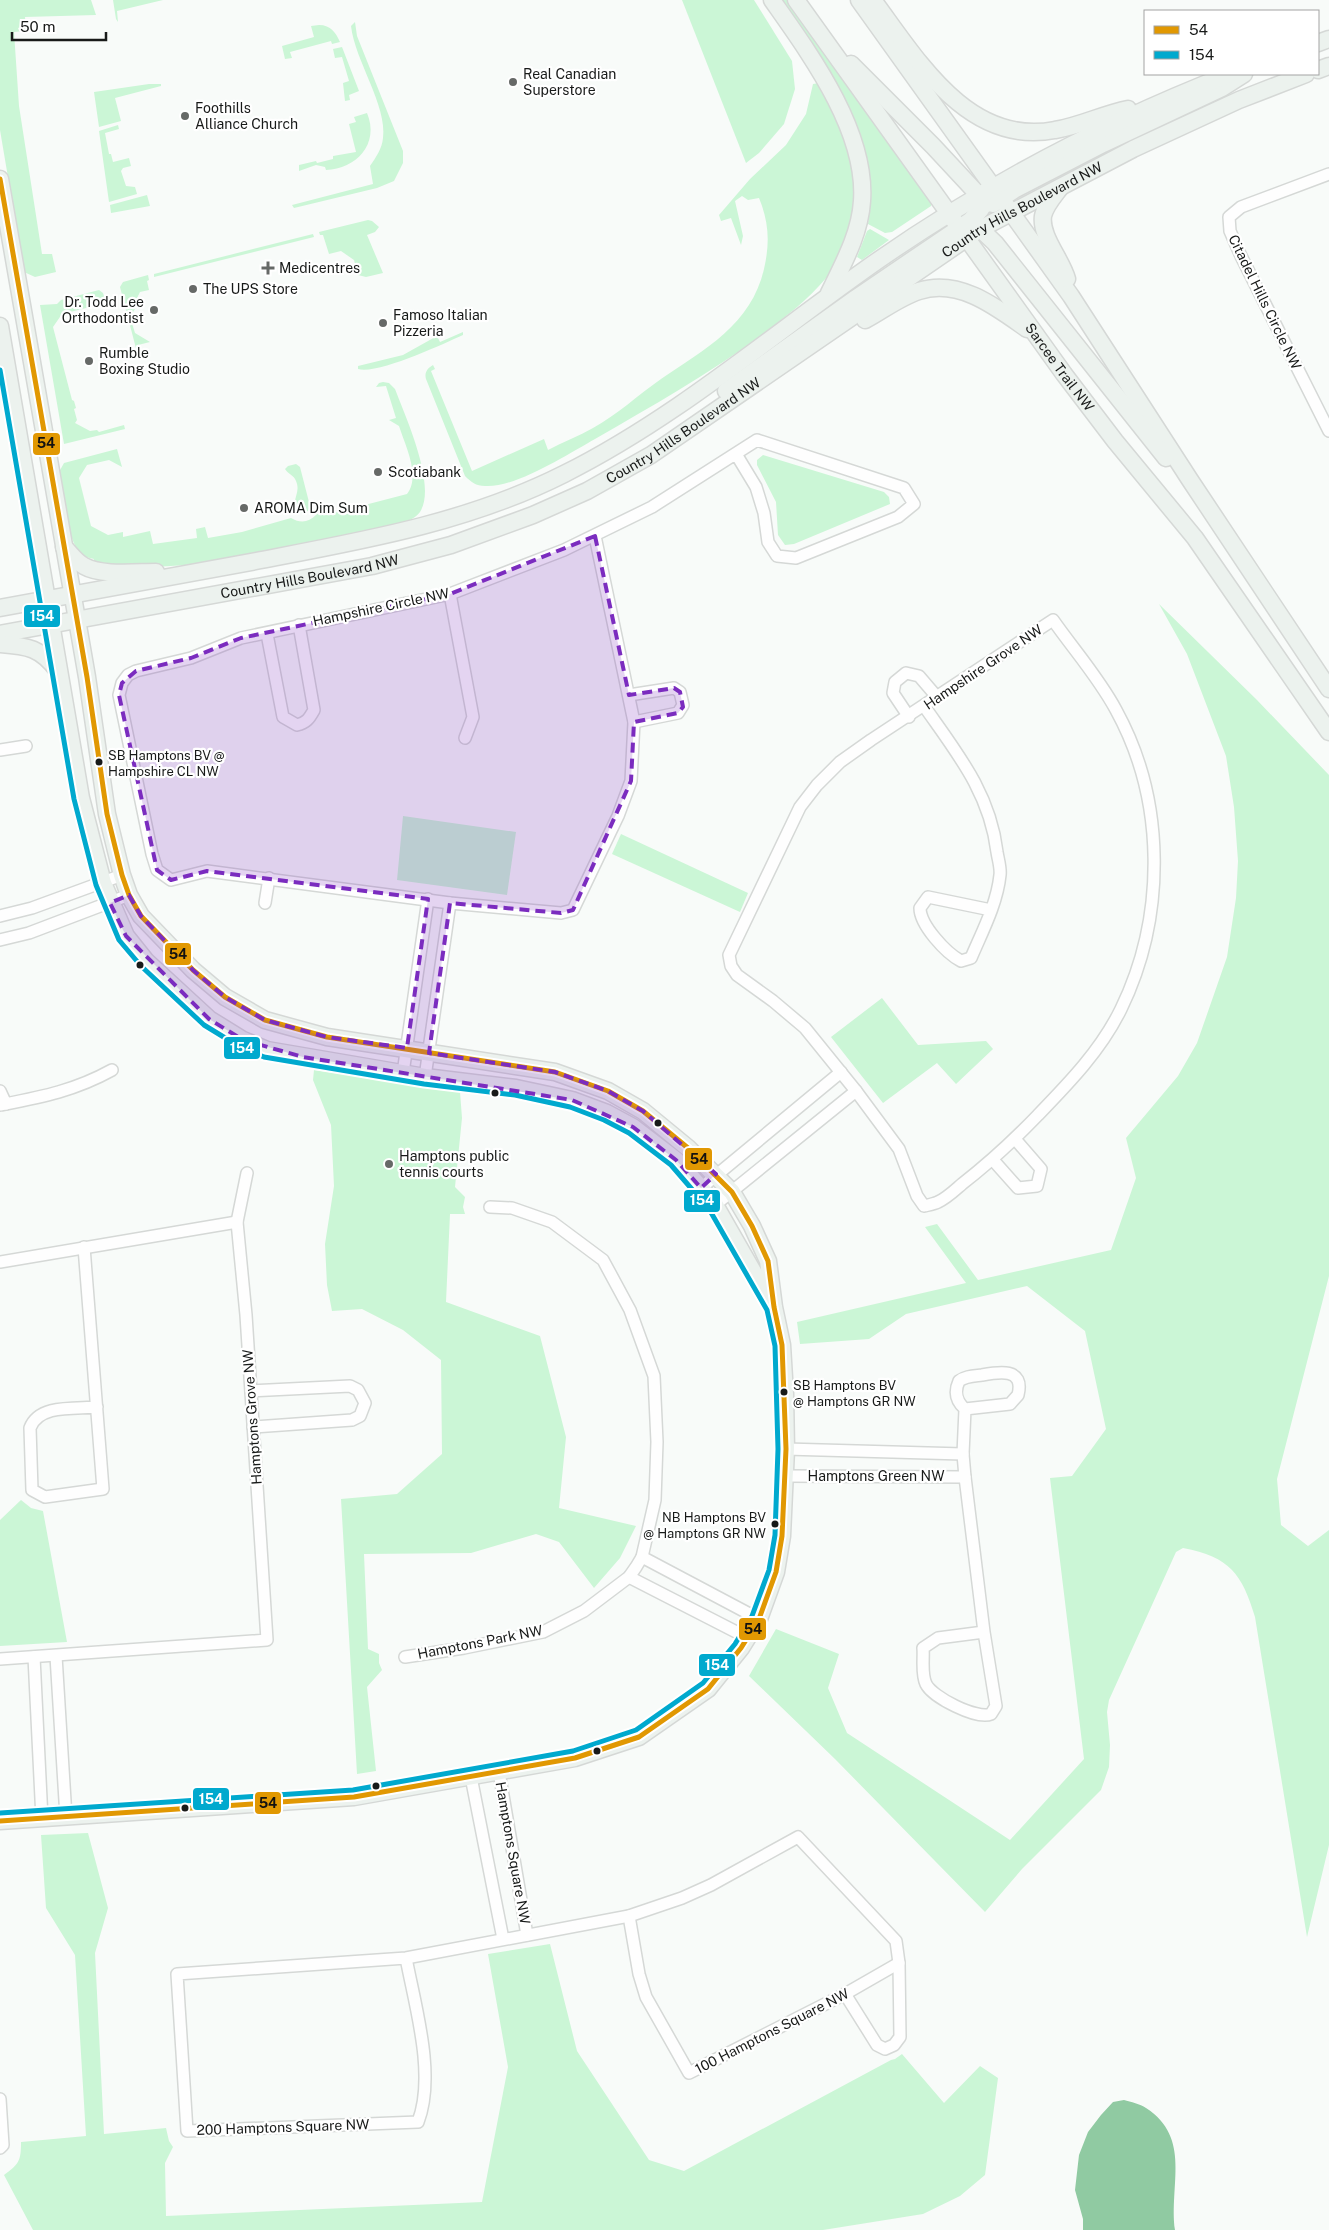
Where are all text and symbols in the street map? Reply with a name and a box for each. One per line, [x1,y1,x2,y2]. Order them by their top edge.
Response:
scale bar [12,10,106,42]
legend [1144,10,1319,75]
text: 50 m [20,18,55,35]
text: 54 [1189,21,1208,38]
text: 154 [1189,46,1214,63]
place label: Real Canadian Superstore [523,66,616,98]
marker: Real Canadian Superstore [507,76,519,88]
place label: Foothills Alliance Church [195,100,298,132]
marker: Foothills Alliance Church [179,110,191,122]
street label: Country Hills Boulevard NW [939,158,1105,261]
street label: Citadel Hills Circle NW [1225,232,1305,373]
place label: Medicentres [279,260,360,276]
marker: Medicentres [261,261,275,275]
place label: The UPS Store [203,281,298,297]
marker: The UPS Store [187,283,199,295]
place label: Dr. Todd Lee Orthodontist [62,294,144,326]
marker: Dr. Todd Lee Orthodontist [148,304,160,316]
place label: Famoso Italian Pizzeria [393,307,488,339]
marker: Famoso Italian Pizzeria [377,317,389,329]
street label: Sarcee Trail NW [1022,320,1098,415]
place label: Rumble Boxing Studio [99,345,190,377]
marker: Rumble Boxing Studio [83,355,95,367]
street label: Country Hills Boulevard NW [603,374,764,487]
line badge: 54 [32,432,61,456]
text: 54 [37,435,55,451]
place label: Scotiabank [388,464,461,480]
marker: Scotiabank [372,466,384,478]
place label: AROMA Dim Sum [254,500,368,516]
marker: AROMA Dim Sum [238,502,250,514]
street label: Country Hills Boulevard NW [219,551,401,602]
street label: Hampshire Circle NW [311,585,451,629]
line badge: 154 [23,604,61,628]
text: 154 [30,608,54,624]
street label: Hampshire Grove NW [921,621,1046,713]
place label: SB Hamptons BV @ Hampshire CL NW [108,748,225,779]
marker: SB Hamptons BV @ Hampshire CL NW [94,757,104,767]
line badge: 54 [164,942,192,966]
text: 54 [169,946,187,962]
unlabelled marker [135,960,145,970]
line badge: 154 [223,1036,261,1060]
text: 154 [230,1040,254,1056]
unlabelled marker [490,1088,500,1098]
unlabelled marker [653,1118,663,1128]
line badge: 54 [684,1147,713,1171]
place label: Hamptons public tennis courts [399,1148,509,1180]
text: 54 [690,1151,708,1167]
marker: Hamptons public tennis courts [383,1158,395,1170]
line badge: 154 [683,1189,721,1213]
text: 154 [690,1192,714,1208]
street label: Hamptons Grove NW [239,1348,265,1485]
place label: SB Hamptons BV @ Hamptons GR NW [793,1378,916,1409]
marker: SB Hamptons BV @ Hamptons GR NW [779,1387,789,1397]
street label: Hamptons Green NW [807,1468,945,1484]
place label: NB Hamptons BV @ Hamptons GR NW [643,1510,767,1541]
marker: NB Hamptons BV @ Hamptons GR NW [770,1519,780,1529]
line badge: 54 [738,1617,767,1641]
text: 54 [744,1621,762,1637]
street label: Hamptons Park NW [416,1622,545,1662]
line badge: 154 [698,1653,736,1677]
text: 154 [705,1657,729,1673]
unlabelled marker [592,1746,602,1756]
unlabelled marker [371,1781,381,1791]
street label: Hamptons Square NW [493,1781,534,1926]
line badge: 154 [192,1787,230,1811]
text: 154 [199,1791,223,1807]
line badge: 54 [254,1791,282,1815]
text: 54 [259,1795,277,1811]
unlabelled marker [180,1803,190,1813]
street label: 100 Hamptons Square NW [692,1985,852,2077]
street label: 200 Hamptons Square NW [196,2116,370,2138]

